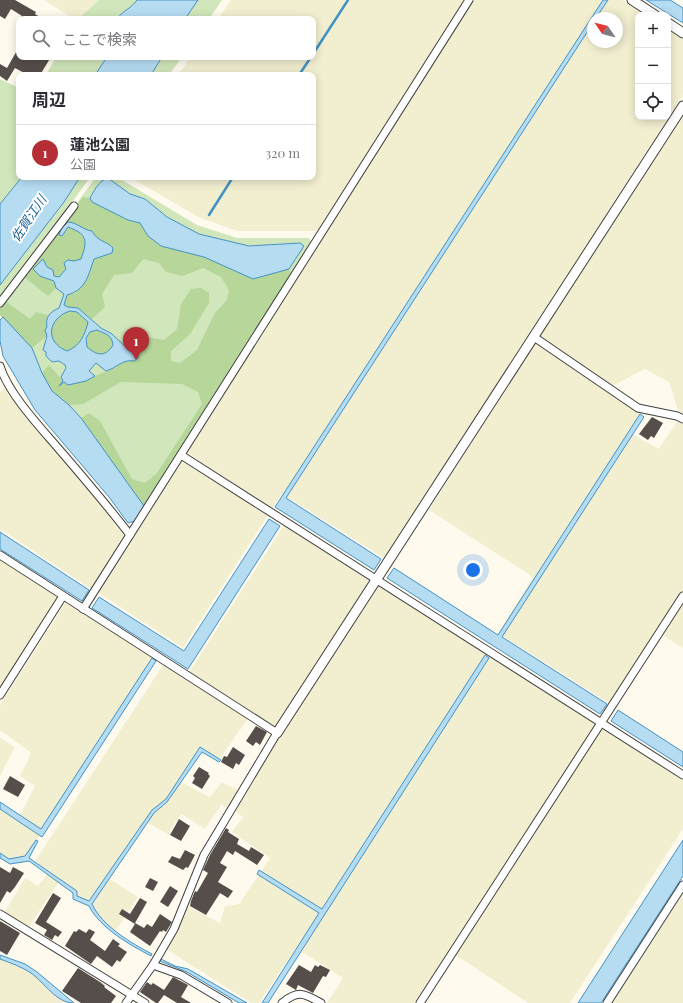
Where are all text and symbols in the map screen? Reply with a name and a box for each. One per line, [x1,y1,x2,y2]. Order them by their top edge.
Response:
north arrow [587,12,623,48]
map controls [635,12,671,120]
button: + [635,12,671,48]
search box [16,16,316,60]
icon: search [30,27,52,49]
text: ここで検索 [62,29,137,49]
button: − [635,48,671,84]
button: locate [635,84,671,120]
text: 周辺 [32,88,66,110]
text: 蓮池公園 [70,134,130,154]
text: 1 [43,144,47,161]
text: 320 m [265,144,300,161]
text: 公園 [70,155,96,172]
water label: 佐賀江川 [6,190,51,244]
pin: 1 [123,327,149,360]
your location [463,560,483,580]

